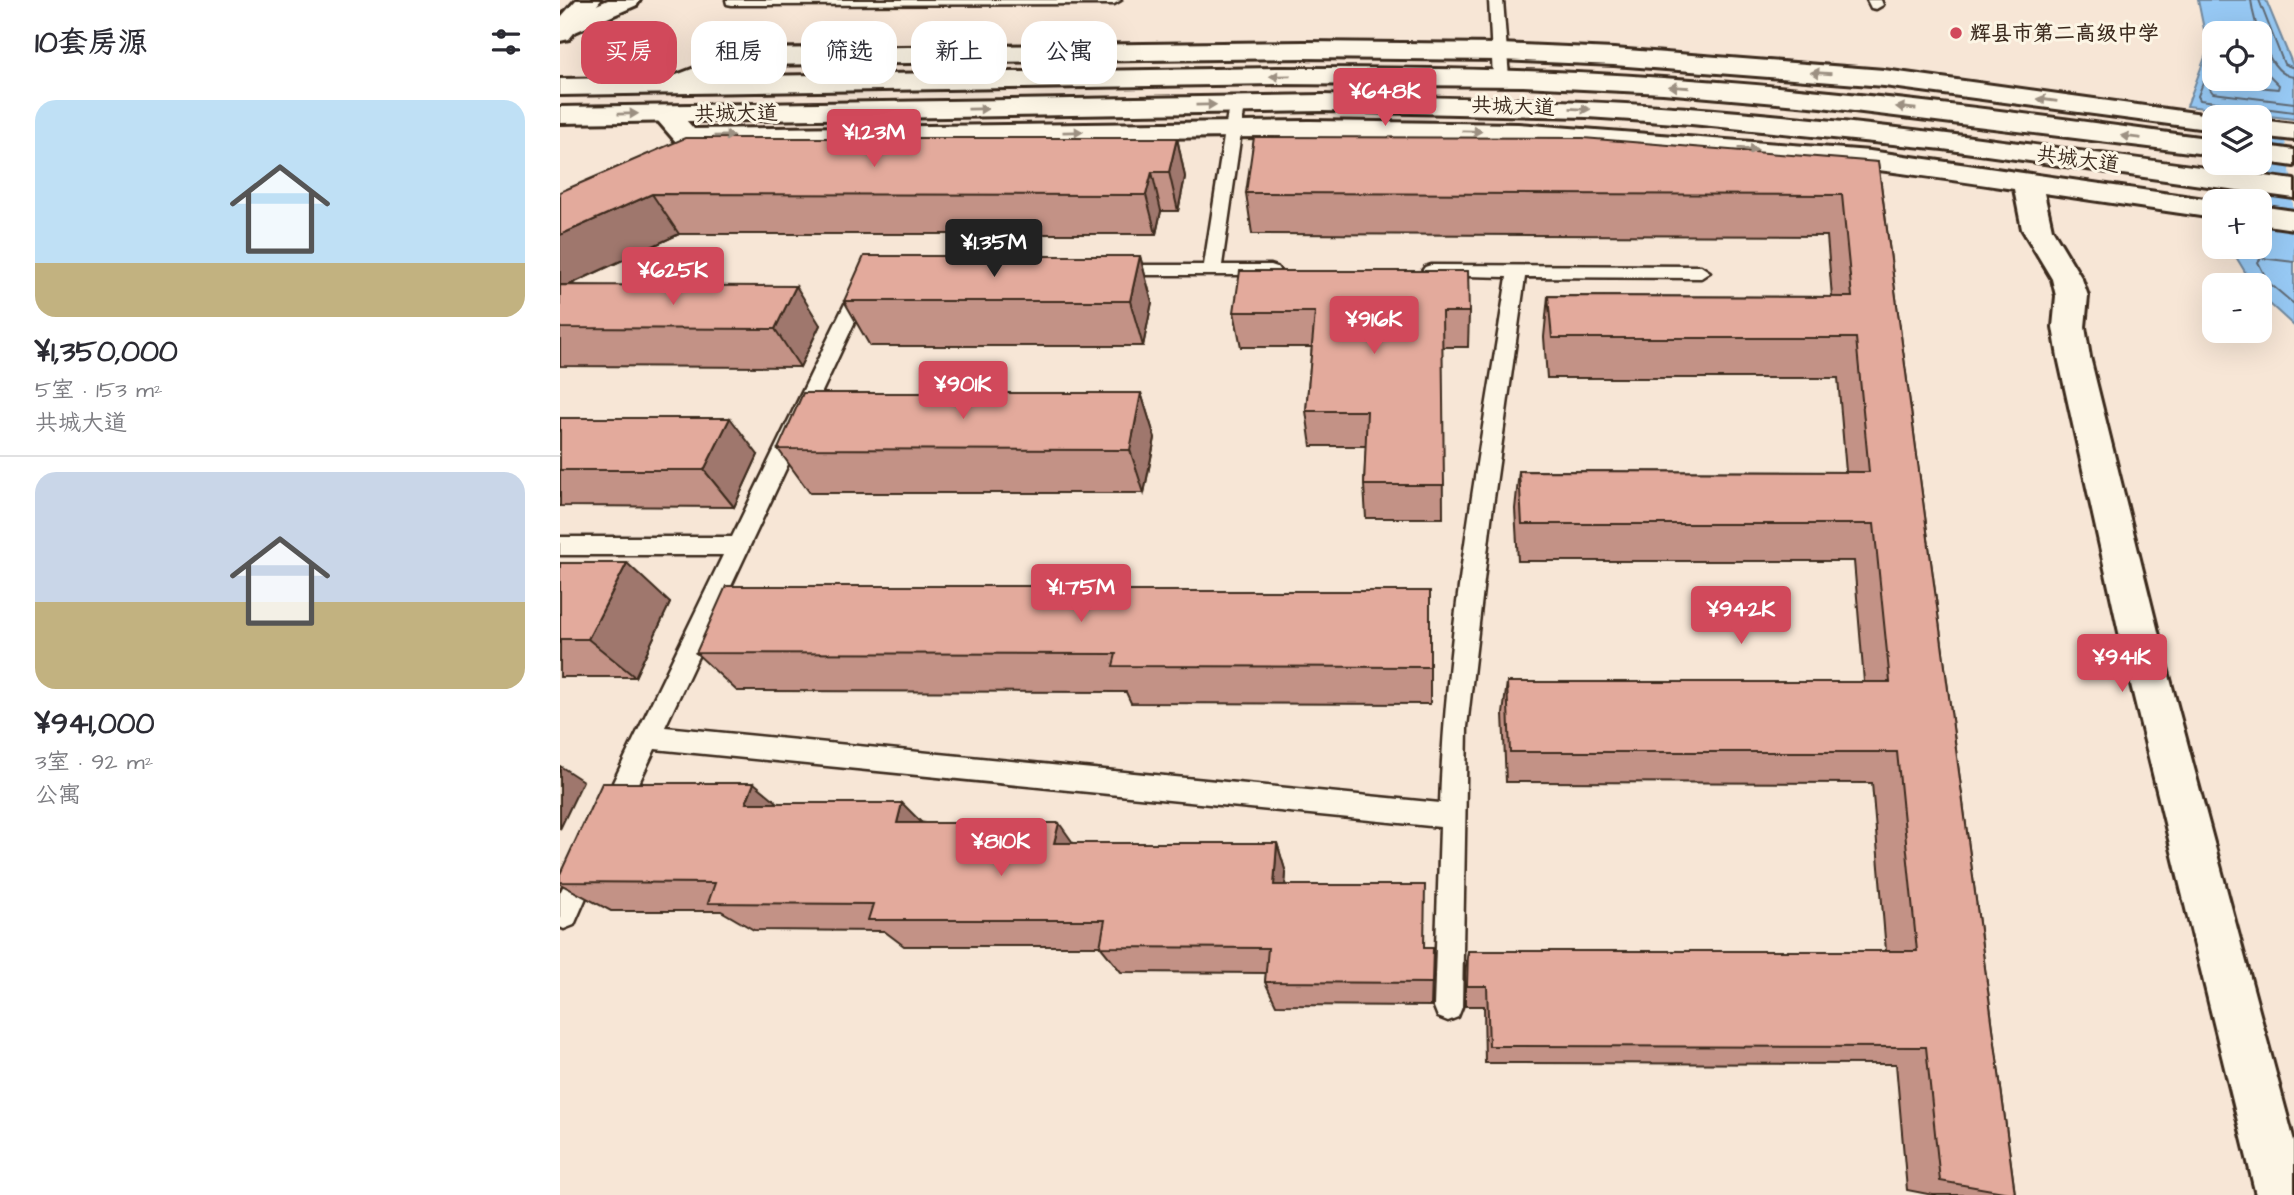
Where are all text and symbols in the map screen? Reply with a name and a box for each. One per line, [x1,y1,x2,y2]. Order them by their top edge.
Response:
place label: 辉县市第二高级中学 [1970,19,2159,48]
chip: 买房 [581,21,677,84]
chip: 租房 [691,21,787,84]
chip: 筛选 [801,21,897,84]
chip: 新上 [911,21,1007,84]
chip: 公寓 [1021,21,1117,84]
map controls [2202,21,2272,343]
button: locate [2202,21,2272,91]
text: 10套房源 [35,22,148,64]
icon: filters [487,23,525,61]
marker: 辉县市第二高级中学 [1948,25,1964,41]
one-way arrow [1810,67,1832,78]
pin: ¥648K [1336,68,1434,128]
one-way arrow [1269,70,1291,82]
text: ¥648K [1349,75,1421,107]
one-way arrow [1668,81,1690,92]
street label: 共城大道 [1471,91,1555,122]
one-way arrow [2035,94,2057,105]
street label: 共城大道 [694,98,778,129]
one-way arrow [1195,99,1217,111]
one-way arrow [1894,102,1916,113]
one-way arrow [967,103,989,115]
one-way arrow [1569,103,1591,114]
button: layers [2202,105,2272,175]
one-way arrow [617,109,639,120]
pin: ¥1.23M [817,110,931,169]
text: ¥1.23M [843,116,905,148]
one-way arrow [1462,125,1484,137]
one-way arrow [1063,126,1085,138]
one-way arrow [713,131,735,142]
one-way arrow [2120,131,2142,142]
street label: 共城大道 [2034,139,2122,180]
one-way arrow [1738,144,1760,155]
icon: home [217,146,343,272]
button: + [2202,189,2272,259]
pin: ¥1.35M [937,219,1051,279]
text: ¥1.35M [961,226,1027,258]
pin: ¥625K [624,247,722,307]
text: ¥625K [638,254,708,286]
button: − [2202,273,2272,343]
pin: ¥916K [1325,296,1423,356]
text: ¥916K [1346,303,1402,335]
text: ¥1,350,000 [35,331,178,373]
pin: ¥901K [914,362,1012,421]
text: ¥901K [935,368,991,400]
text: 5室 · 153 m² [35,374,163,406]
text: 共城大道 [35,407,127,439]
icon: home [217,518,343,644]
pin: ¥1.75M [1024,564,1138,624]
text: ¥1.75M [1047,571,1115,603]
pin: ¥942K [1692,586,1790,646]
text: ¥942K [1707,593,1775,625]
pin: ¥941K [2073,634,2171,694]
text: ¥941K [2093,641,2151,673]
text: ¥941,000 [35,703,154,745]
text: 3室 · 92 m² [35,746,153,778]
text: 公寓 [35,779,81,811]
pin: ¥810K [952,818,1050,878]
text: ¥810K [972,825,1030,857]

